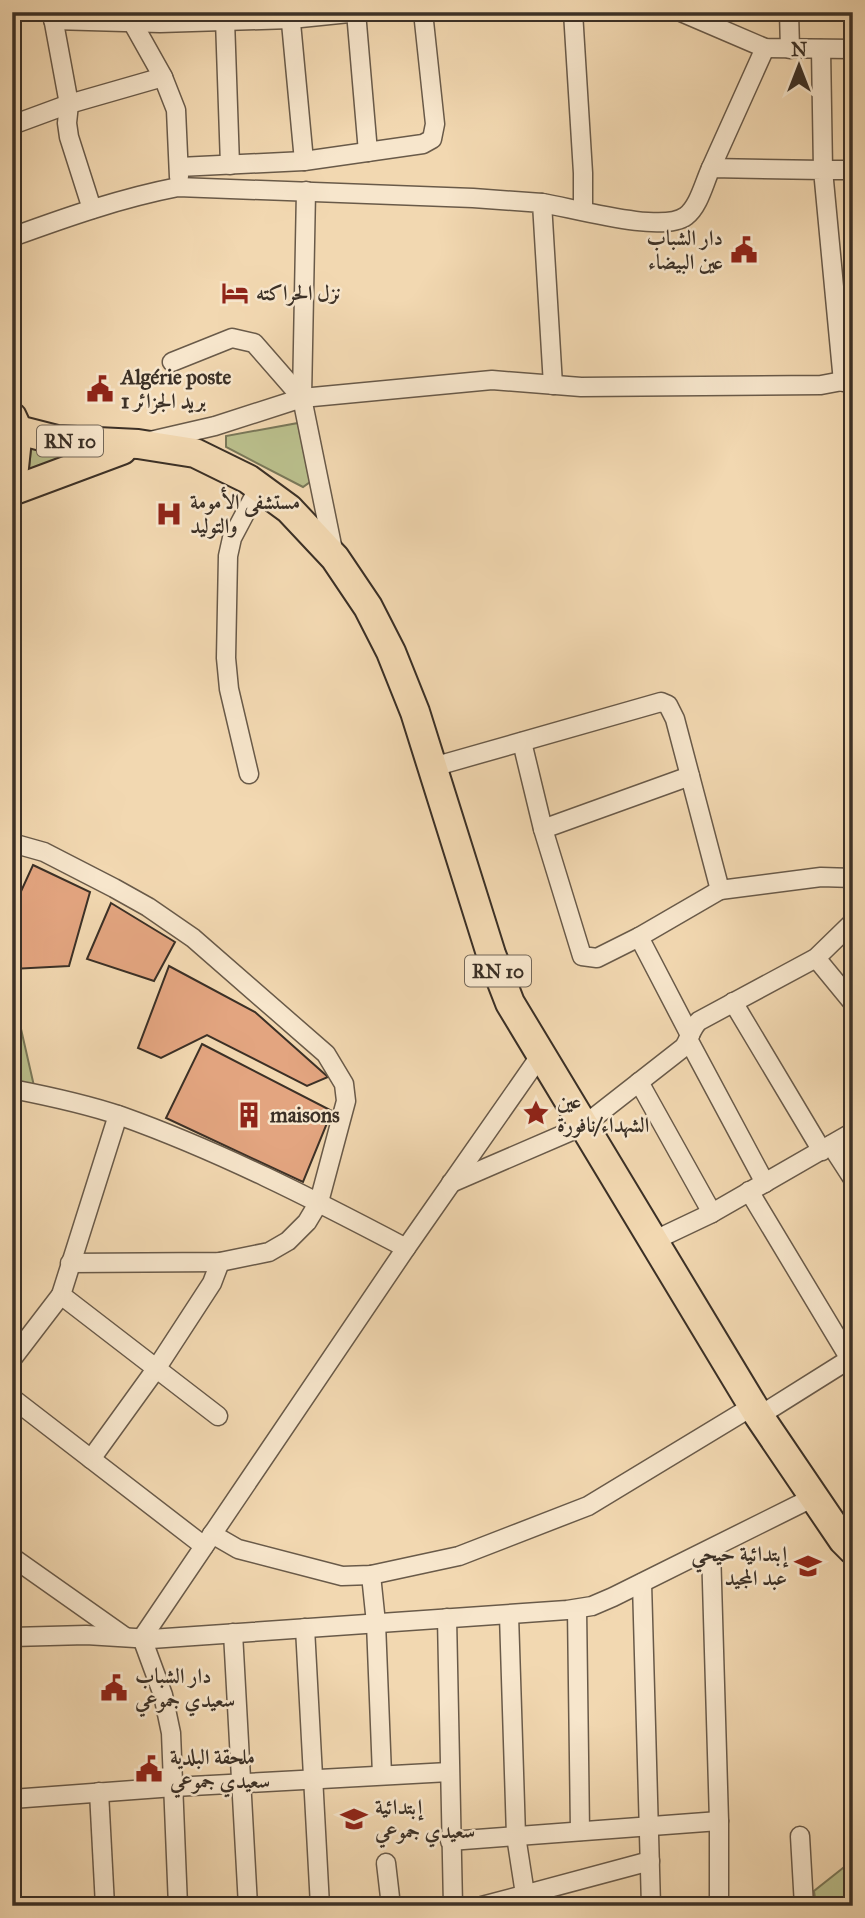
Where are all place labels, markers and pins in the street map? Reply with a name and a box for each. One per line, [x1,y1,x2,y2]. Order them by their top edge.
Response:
place label: دار الشباب عين البيضاء [647,225,723,275]
public building icon: دار الشباب عين البيضاء [729,235,759,265]
hotel icon: نزل الحراكته [220,278,250,308]
place label: نزل الحراكته [256,280,341,307]
place label: Algérie poste 1 بريد الجزائر [119,364,232,415]
public building icon: Algérie poste 1 بريد الجزائر [85,374,115,404]
place label: مستشفى الأمومة والتوليد [190,486,300,539]
hospital icon: مستشفى الأمومة والتوليد [154,499,184,529]
place label: عين الشهداء/نافورة [557,1088,649,1139]
place icon: عين الشهداء/نافورة [521,1098,551,1128]
building icon: maisons [234,1100,264,1130]
place label: maisons [269,1102,340,1128]
place label: إبتدائية حيحي عبد المجيد [691,1541,788,1591]
school or university icon: إبتدائية حيحي عبد المجيد [793,1551,823,1581]
place label: دار الشباب سعيدي جموعي [134,1663,235,1718]
public building icon: دار الشباب سعيدي جموعي [99,1673,129,1703]
place label: ملحقة البلدية سعيدي جموعي [169,1744,270,1799]
public building icon: ملحقة البلدية سعيدي جموعي [134,1754,164,1784]
place label: إبتدائية سعيدي جموعي [374,1794,475,1849]
school or university icon: إبتدائية سعيدي جموعي [339,1804,369,1834]

